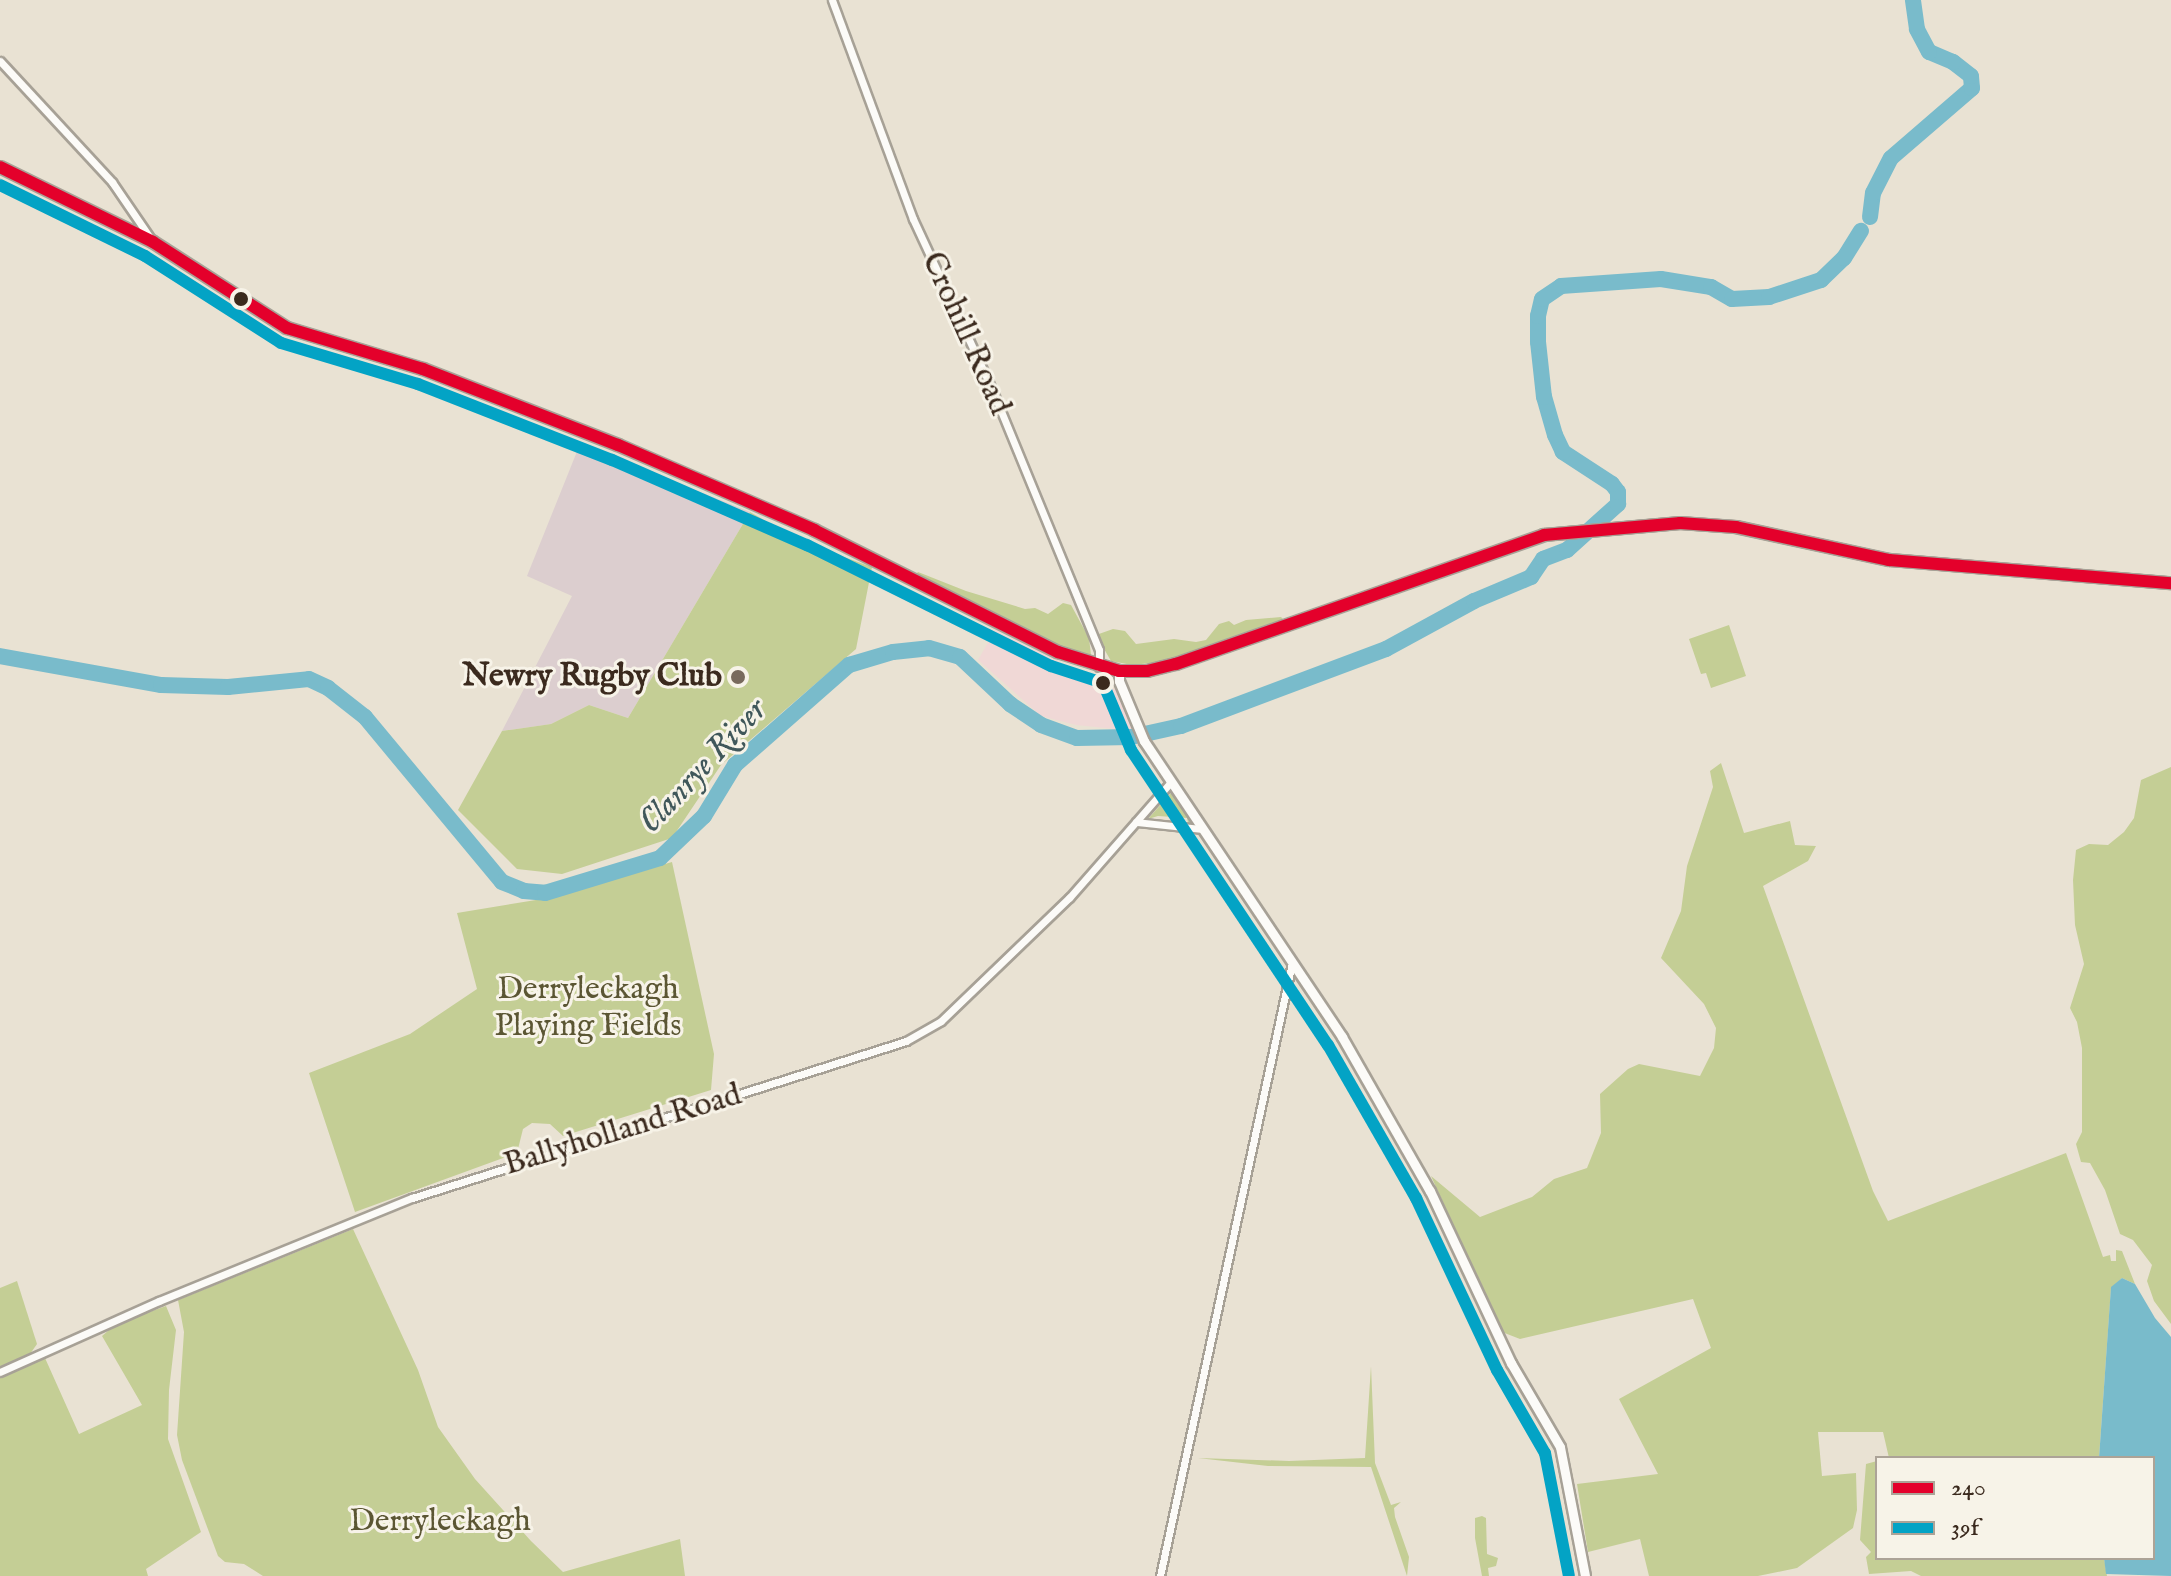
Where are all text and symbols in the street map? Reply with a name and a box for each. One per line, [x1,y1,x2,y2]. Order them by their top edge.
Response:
street label: Crohill Road [912,247,1018,421]
unlabelled marker [233,291,249,307]
place label: Newry Rugby Club [462,658,722,696]
marker: Newry Rugby Club [729,668,747,686]
unlabelled marker [1095,675,1111,691]
water label: Clanrye River [630,690,776,842]
park label: Derryleckagh Playing Fields [495,972,681,1047]
street label: Ballyholland Road [500,1077,746,1185]
legend [1875,1456,2155,1560]
text: 240 [1951,1473,1986,1504]
park label: Derryleckagh [349,1503,531,1541]
text: 39f [1951,1513,1979,1544]

